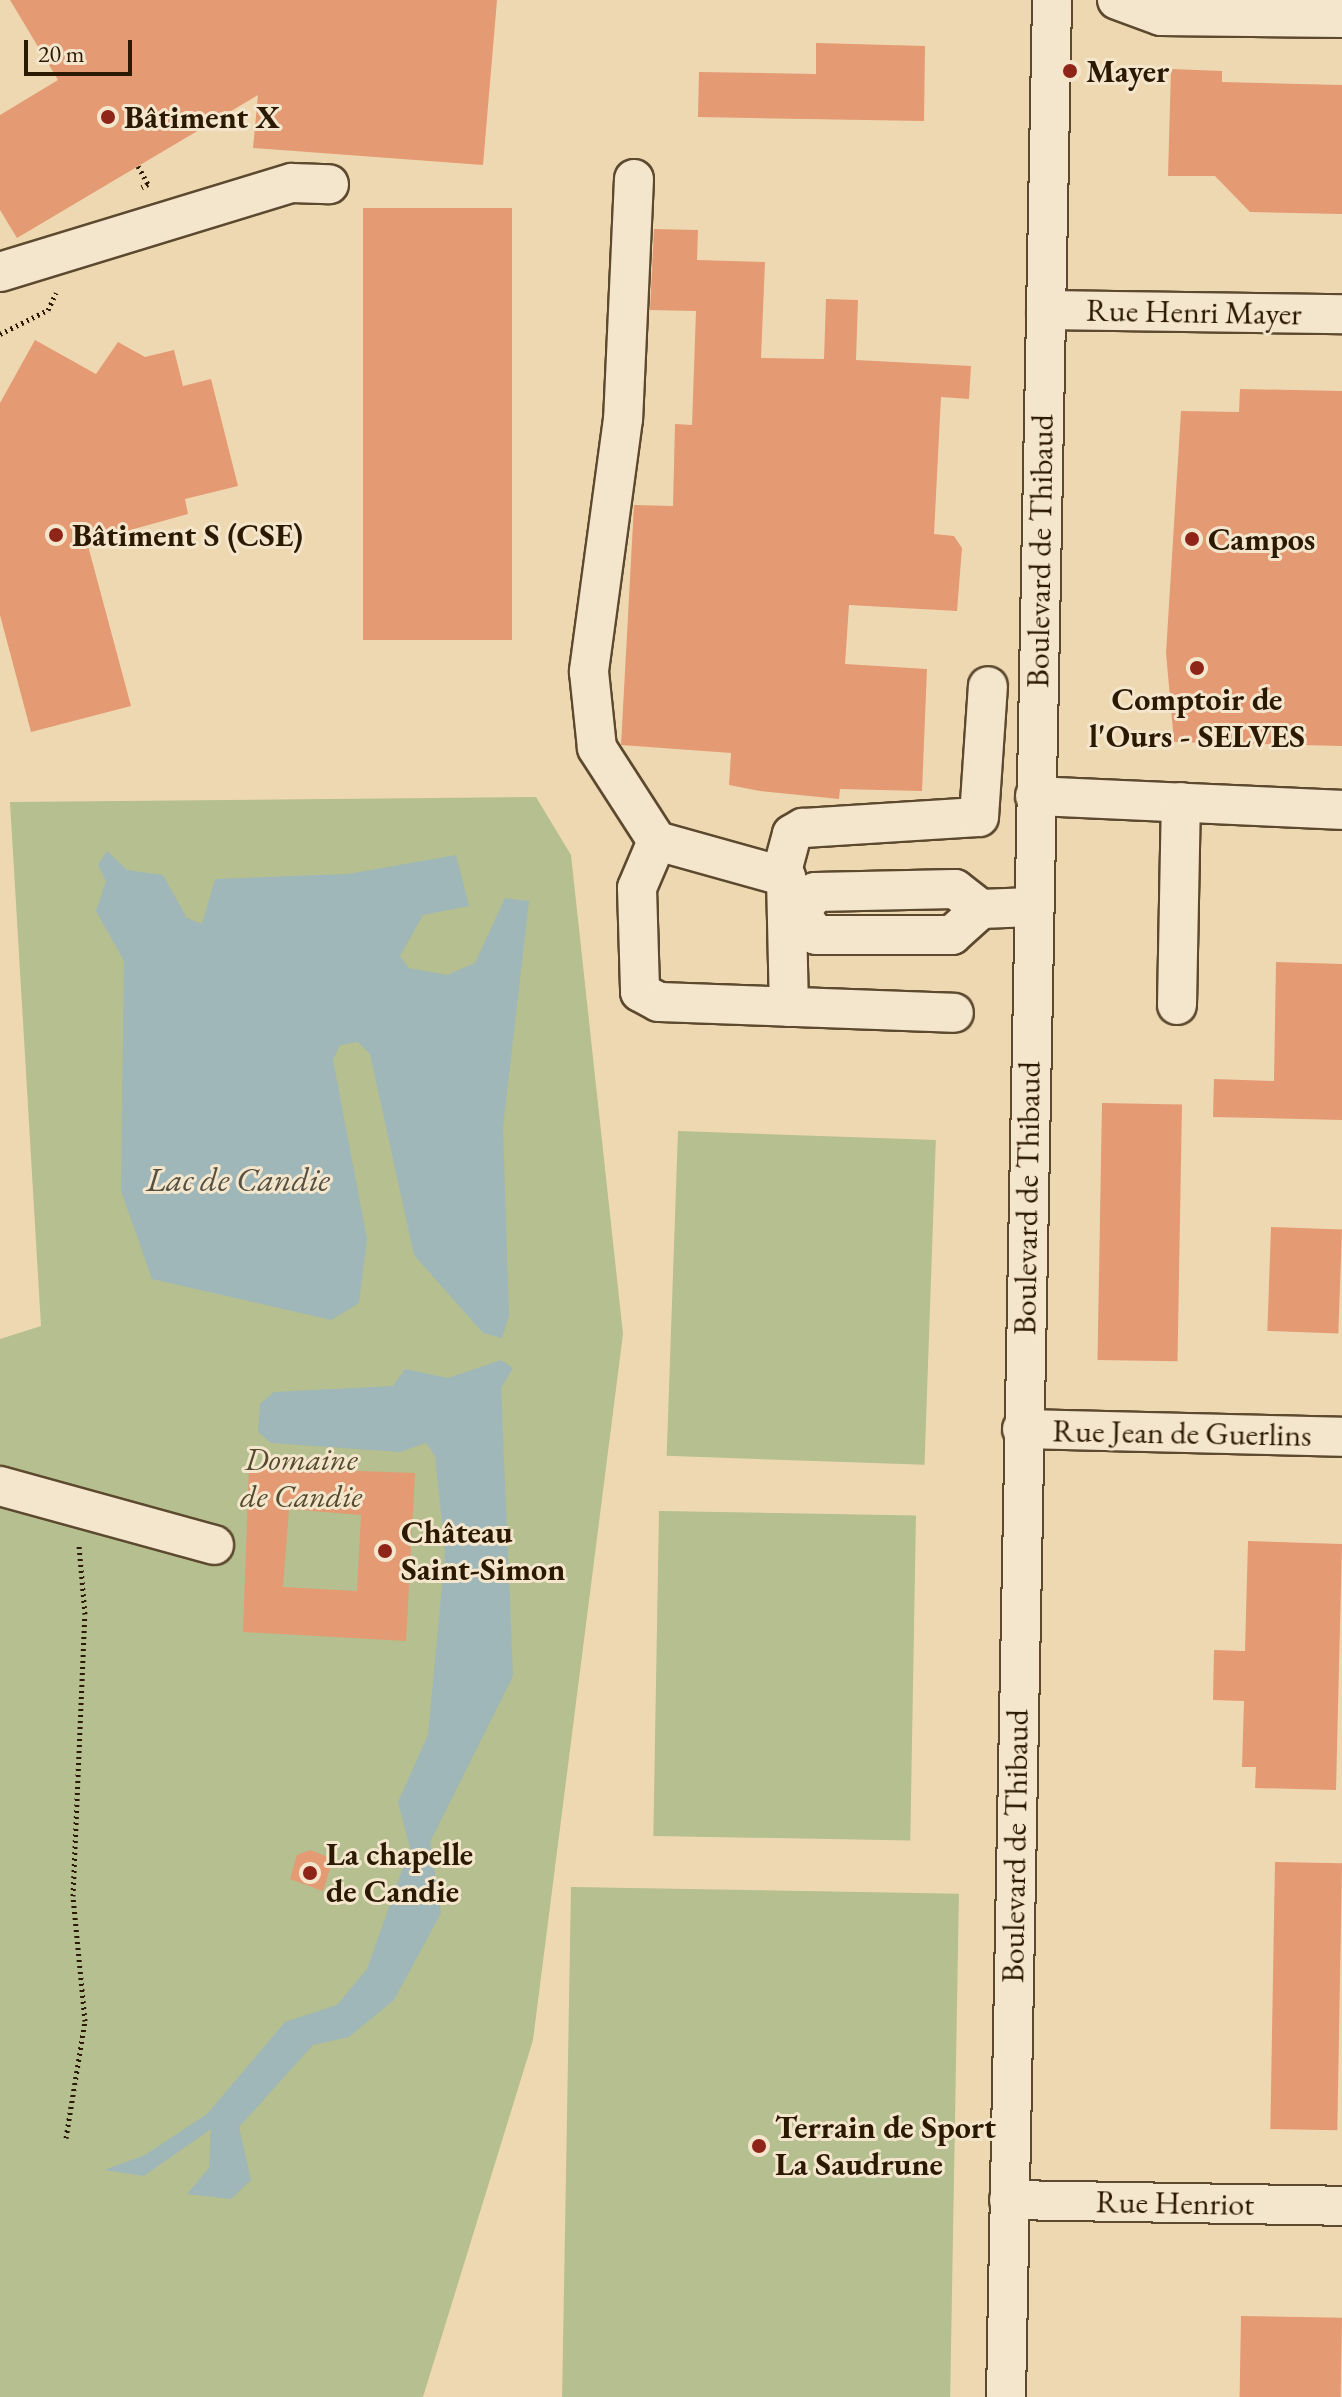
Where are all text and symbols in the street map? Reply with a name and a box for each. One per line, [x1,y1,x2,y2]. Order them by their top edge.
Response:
scale bar [28,24,136,74]
text: 20 m [38,38,85,69]
place label: Mayer [1086,52,1169,90]
marker: Mayer [1061,62,1079,80]
place label: Bâtiment X [124,98,280,136]
marker: Bâtiment X [99,108,117,126]
street label: Rue Henri Mayer [1086,291,1302,333]
street label: Boulevard de Thibaud [1018,414,1062,688]
place label: Bâtiment S (CSE) [72,516,303,554]
place label: Campos [1208,520,1315,558]
marker: Bâtiment S (CSE) [47,526,65,544]
marker: Campos [1183,530,1201,548]
marker: Comptoir de l'Ours - SELVES [1188,659,1206,677]
place label: Comptoir de l'Ours - SELVES [1089,681,1305,756]
street label: Boulevard de Thibaud [1005,1061,1049,1335]
water label: Lac de Candie [146,1160,330,1200]
street label: Rue Jean de Guerlins [1052,1412,1312,1454]
park label: Domaine de Candie [240,1441,362,1516]
place label: Château Saint-Simon [401,1514,565,1589]
marker: Château Saint-Simon [376,1542,394,1560]
street label: Boulevard de Thibaud [993,1709,1037,1983]
place label: La chapelle de Candie [326,1836,473,1911]
marker: La chapelle de Candie [301,1864,319,1882]
place label: Terrain de Sport La Saudrune [775,2109,996,2184]
marker: Terrain de Sport La Saudrune [750,2137,768,2155]
street label: Rue Henriot [1096,2182,1254,2224]

